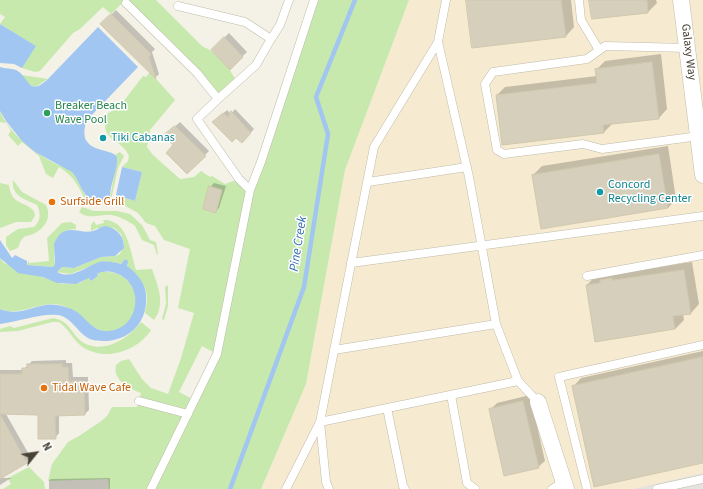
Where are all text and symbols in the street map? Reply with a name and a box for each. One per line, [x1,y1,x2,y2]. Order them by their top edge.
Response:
street label: Galaxy Way [677,23,699,81]
place label: Breaker Beach Wave Pool [55,99,127,127]
marker: Breaker Beach Wave Pool [42,108,52,118]
place label: Tiki Cabanas [111,131,175,145]
marker: Tiki Cabanas [98,133,108,143]
place label: Concord Recycling Center [608,178,692,206]
marker: Concord Recycling Center [595,187,605,197]
place label: Surfside Grill [60,195,124,209]
marker: Surfside Grill [47,197,57,207]
water label: Pine Creek [287,215,311,273]
place label: Tidal Wave Cafe [52,381,131,395]
marker: Tidal Wave Cafe [39,383,49,393]
north arrow [16,433,56,473]
text: N [38,440,55,454]

